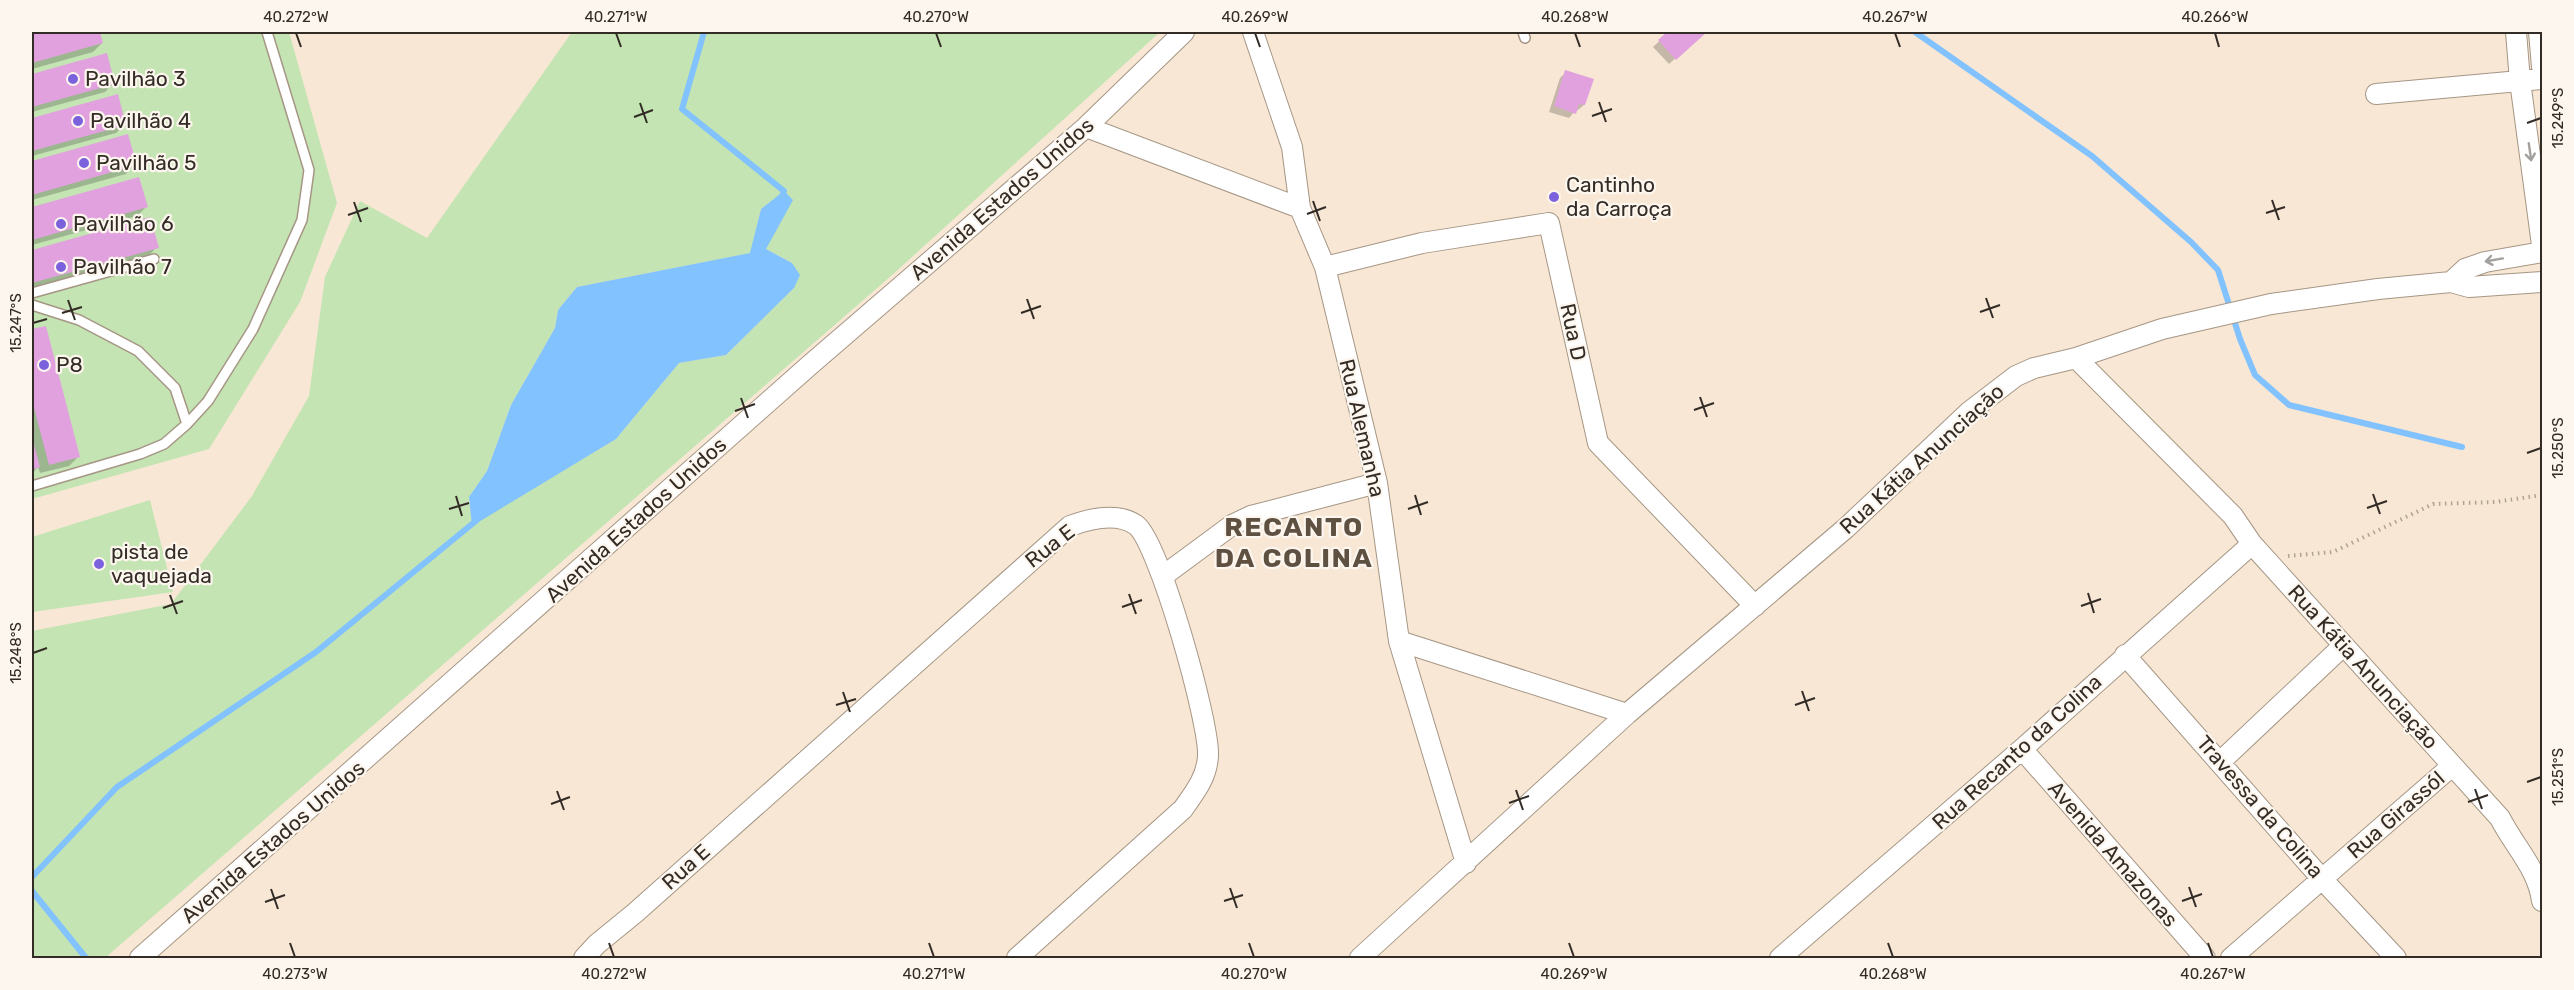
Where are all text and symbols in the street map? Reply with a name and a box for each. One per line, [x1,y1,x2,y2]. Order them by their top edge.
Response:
text: 40.272°W [263,8,329,26]
text: 40.271°W [584,8,648,26]
text: 40.270°W [903,8,969,26]
text: 40.269°W [1222,8,1288,26]
text: 40.268°W [1541,8,1609,26]
text: 40.267°W [1862,8,1928,26]
text: 40.266°W [2181,8,2249,26]
place label: Pavilhão 3 [85,66,186,91]
marker: Pavilhão 3 [66,72,80,86]
text: 15.249°S [2549,88,2567,148]
place label: Pavilhão 4 [90,108,191,133]
street label: Avenida Estados Unidos [905,112,1099,285]
marker: Pavilhão 4 [71,114,85,128]
one-way arrow [2524,142,2535,162]
place label: Pavilhão 5 [96,150,197,175]
marker: Pavilhão 5 [77,156,91,170]
place label: Cantinho da Carroça [1566,172,1672,221]
marker: Cantinho da Carroça [1547,190,1561,204]
place label: Pavilhão 6 [73,211,174,236]
marker: Pavilhão 6 [54,217,68,231]
place label: Pavilhão 7 [73,254,172,279]
one-way arrow [2484,255,2504,266]
marker: Pavilhão 7 [54,260,68,274]
text: 15.247°S [7,293,25,353]
street label: Rua D [1555,301,1592,363]
place label: P8 [56,352,83,377]
street label: Rua Alemanha [1334,356,1391,499]
marker: P8 [37,358,51,372]
street label: Rua Kátia Anunciação [1834,378,2009,539]
text: 15.250°S [2549,417,2567,479]
street label: Avenida Estados Unidos [540,432,731,608]
district label: RECANTO DA COLINA [1215,511,1373,574]
street label: Rua E [1020,519,1079,573]
place label: pista de vaquejada [111,539,212,588]
marker: pista de vaquejada [92,557,106,571]
street label: Rua Kátia Anunciação [2283,579,2444,754]
text: 15.248°S [7,622,25,684]
street label: Rua Recanto da Colina [1927,669,2107,834]
street label: Travessa da Colina [2192,730,2329,883]
text: 15.251°S [2549,748,2567,806]
street label: Avenida Estados Unidos [176,755,370,928]
street label: Rua Girassól [2342,766,2449,864]
street label: Avenida Amazonas [2043,776,2183,932]
street label: Rua E [657,839,715,895]
text: 40.273°W [262,965,328,983]
text: 40.272°W [581,965,647,983]
text: 40.271°W [902,965,966,983]
text: 40.270°W [1221,965,1287,983]
text: 40.269°W [1541,965,1607,983]
text: 40.268°W [1859,965,1927,983]
text: 40.267°W [2180,965,2246,983]

